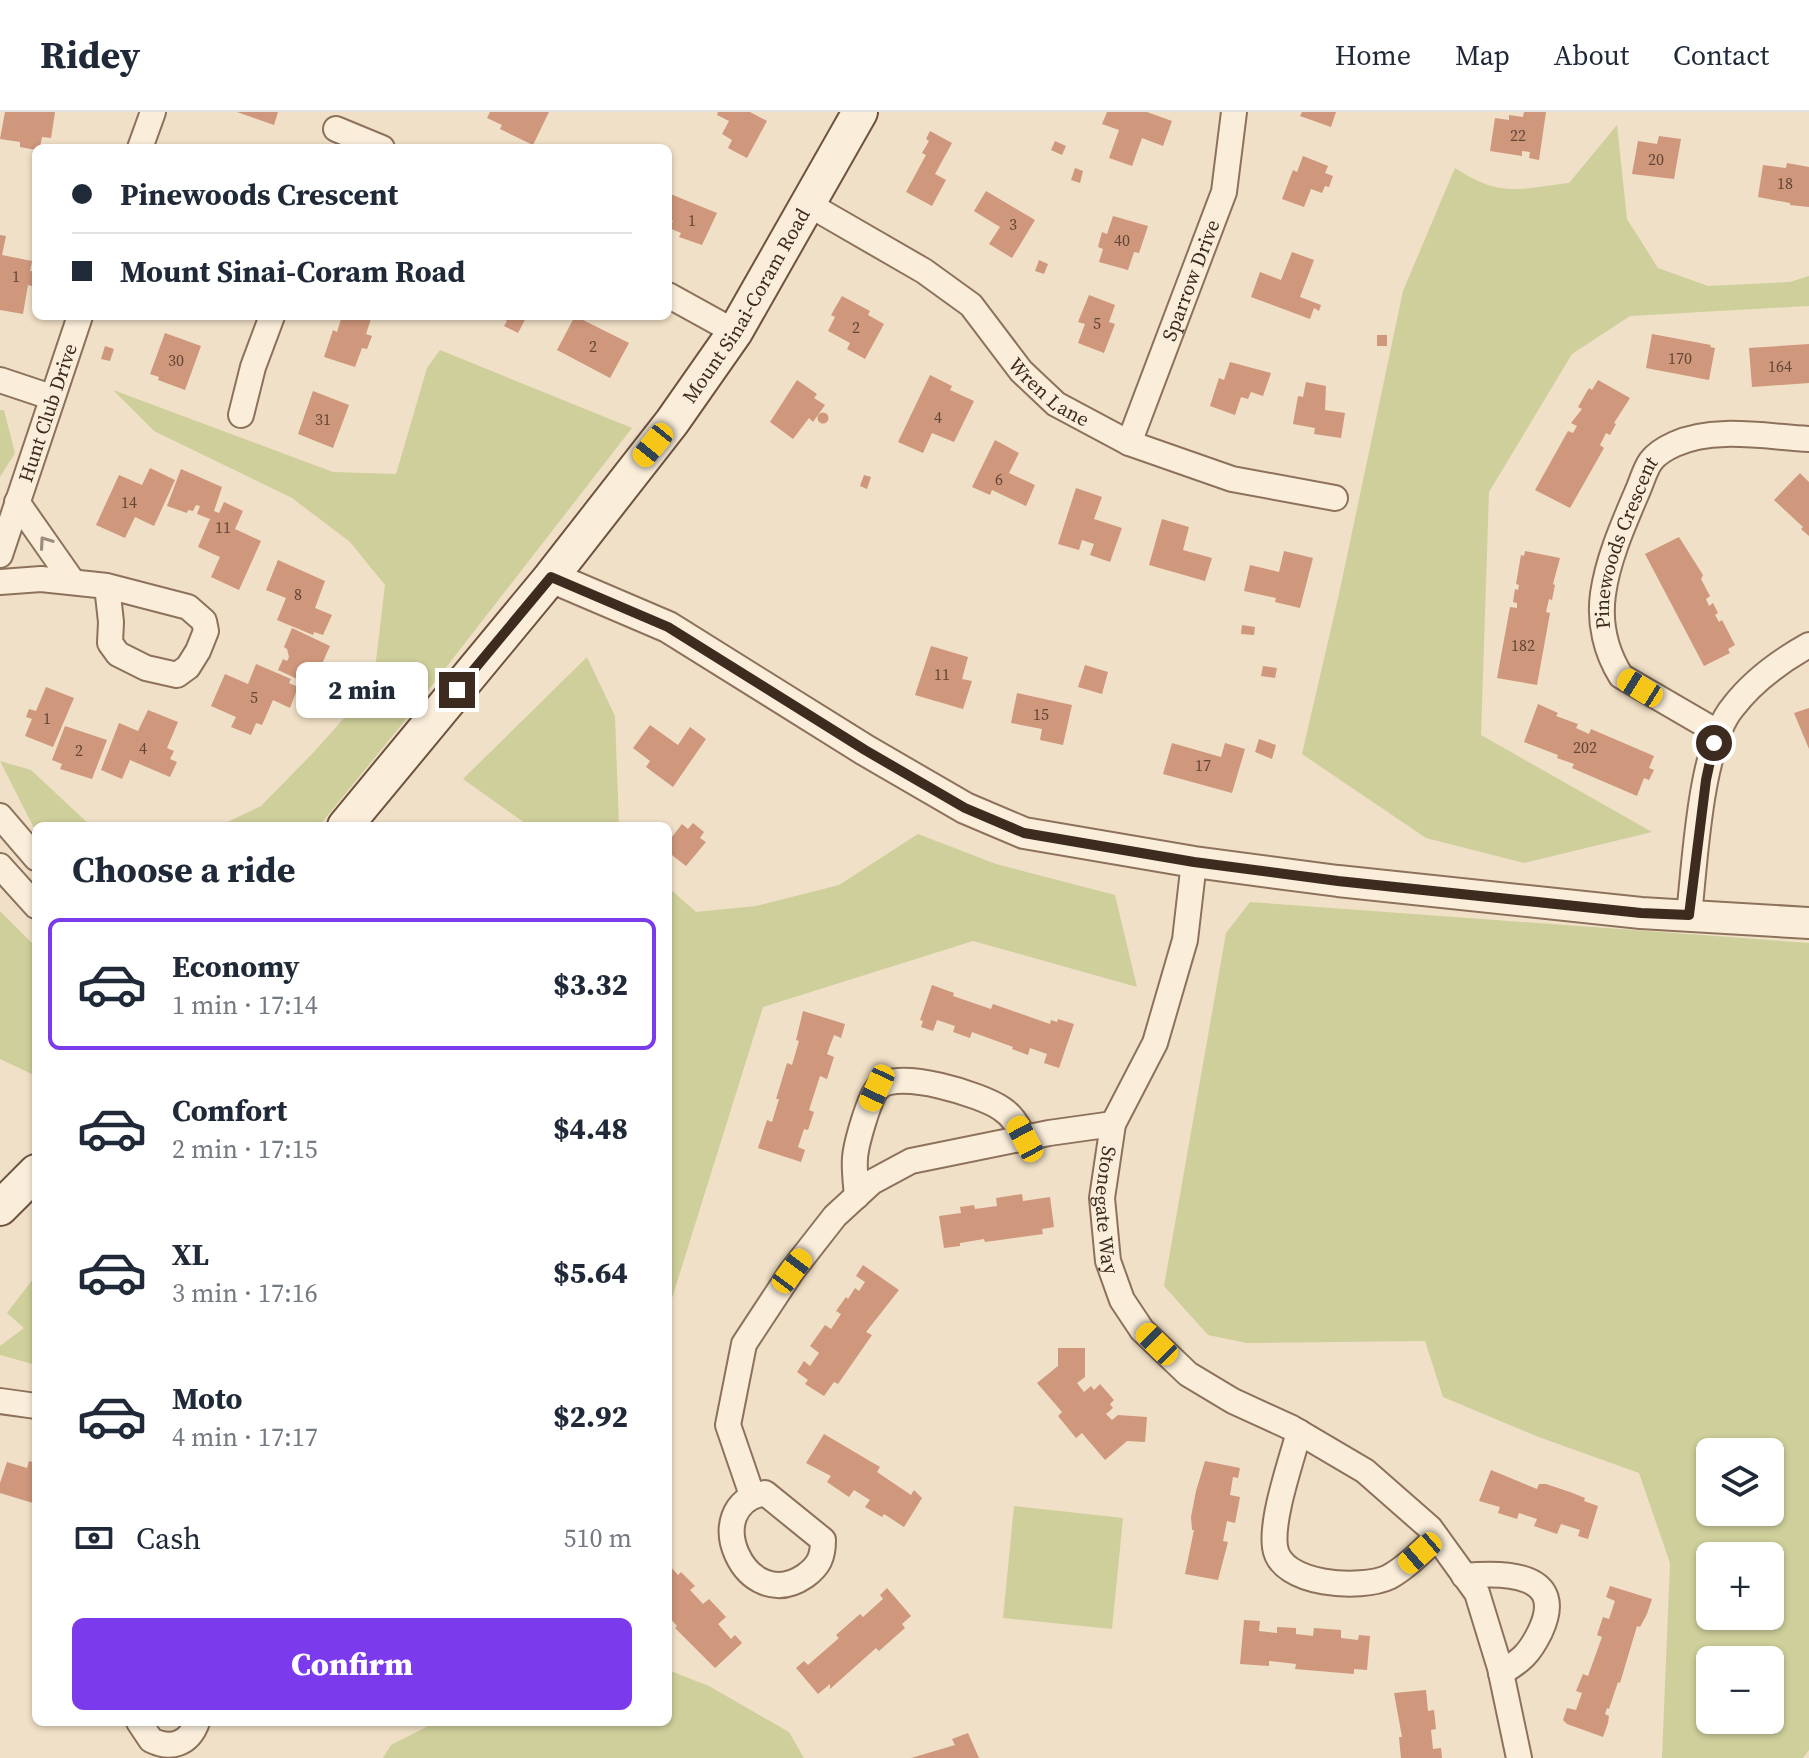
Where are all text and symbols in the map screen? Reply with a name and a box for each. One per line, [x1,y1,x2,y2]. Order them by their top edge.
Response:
text: Ridey [40,29,140,81]
text: Home [1335,36,1411,74]
text: Map [1455,36,1510,74]
text: About [1554,36,1629,74]
text: Contact [1673,36,1769,74]
house number: 22 [1510,124,1526,146]
house number: 20 [1648,148,1664,170]
house number: 18 [1777,172,1793,194]
text: Pinewoods Crescent [120,174,398,215]
street label: Mount Sinai-Coram Road [675,202,817,409]
house number: 1 [688,209,696,231]
house number: 3 [1009,213,1017,235]
street label: Sparrow Drive [1155,216,1226,345]
house number: 40 [1114,229,1130,251]
text: Mount Sinai-Coram Road [120,251,465,292]
house number: 1 [12,265,20,287]
house number: 5 [1093,312,1101,334]
house number: 2 [852,316,860,338]
house number: 2 [589,335,597,357]
street label: Hunt Club Drive [11,340,84,486]
house number: 170 [1668,347,1692,369]
house number: 30 [168,349,184,371]
street label: Wren Lane [1002,352,1094,433]
house number: 164 [1768,355,1792,377]
house number: 4 [934,406,942,428]
house number: 31 [315,408,331,430]
car [629,419,677,471]
street label: Pinewoods Crescent [1588,450,1664,630]
house number: 6 [995,468,1003,490]
house number: 14 [121,491,137,513]
house number: 11 [215,516,231,538]
one-way arrow [40,537,55,551]
house number: 8 [294,583,302,605]
house number: 182 [1511,634,1535,656]
callout: 2 min [297,662,429,718]
house number: 11 [934,663,950,685]
car [1613,665,1667,711]
text: 2 min [328,672,396,708]
route end [439,672,475,708]
house number: 5 [250,686,258,708]
house number: 15 [1033,703,1049,725]
house number: 1 [43,707,51,729]
route start [1696,725,1732,761]
house number: 202 [1573,736,1597,758]
house number: 4 [139,737,147,759]
house number: 2 [75,739,83,761]
house number: 17 [1195,754,1211,776]
text: Choose a ride [72,845,295,894]
text: Economy [172,946,300,987]
icon: car [76,948,148,1020]
text: $3.32 [553,964,628,1005]
text: 1 min · 17:14 [172,987,318,1023]
car [856,1061,898,1115]
text: Comfort [172,1090,287,1131]
icon: car [76,1092,148,1164]
text: $4.48 [553,1108,628,1149]
car [1003,1112,1047,1166]
text: 2 min · 17:15 [172,1131,318,1167]
street label: Stonegate Way [1088,1144,1126,1279]
text: XL [172,1234,209,1275]
icon: car [76,1236,148,1308]
car [768,1245,816,1297]
text: $5.64 [553,1252,628,1293]
text: 3 min · 17:16 [172,1275,318,1311]
car [1132,1319,1182,1369]
text: Moto [172,1378,243,1419]
icon: car [76,1380,148,1452]
text: $2.92 [553,1396,628,1437]
text: 4 min · 17:17 [172,1419,318,1455]
map controls [1696,1438,1784,1734]
button: layers [1696,1438,1784,1526]
icon: cash [72,1516,116,1560]
text: Cash [136,1518,201,1559]
text: 510 m [564,1520,632,1556]
car [1394,1528,1446,1578]
button: + [1696,1542,1784,1630]
button: Confirm [72,1618,632,1710]
button: − [1696,1646,1784,1734]

